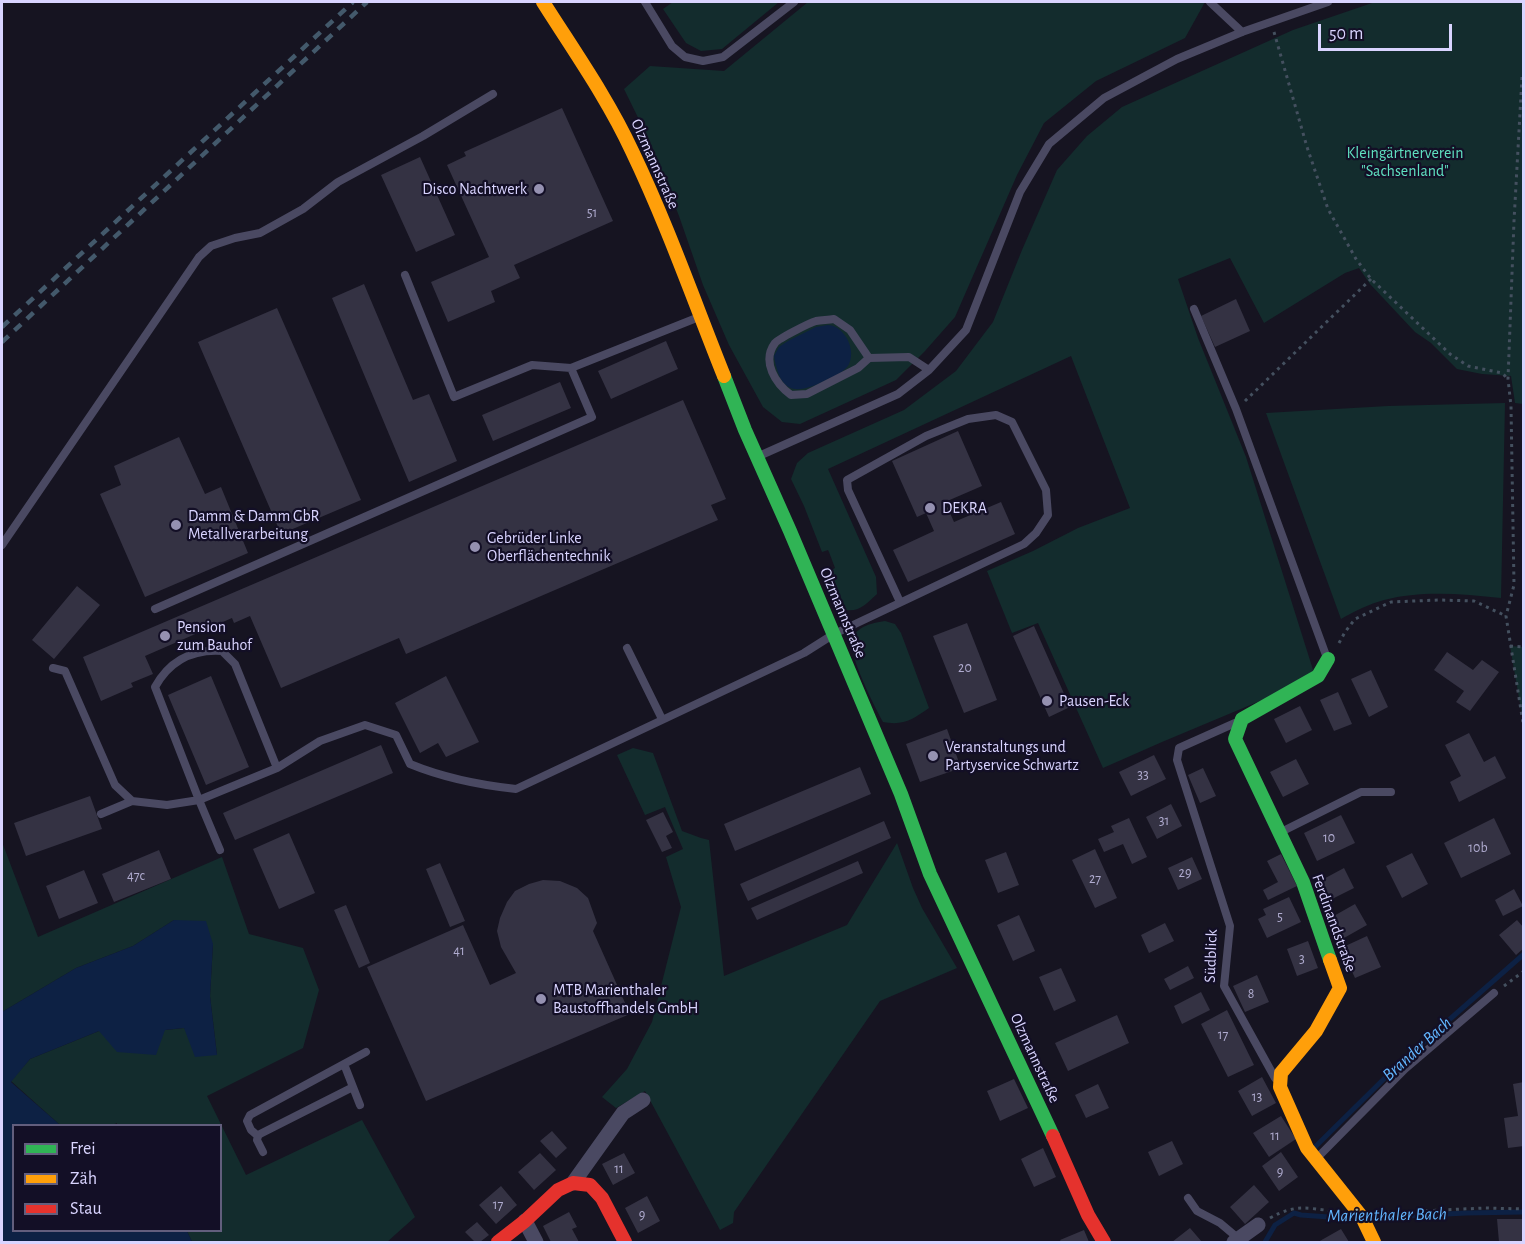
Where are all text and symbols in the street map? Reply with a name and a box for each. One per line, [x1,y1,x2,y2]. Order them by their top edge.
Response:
scale bar [1321,12,1454,50]
text: 50 m [1329,25,1363,43]
street label: Olzmannstraße [627,116,683,212]
park label: Kleingärtnerverein "Sachsenland" [1347,143,1463,181]
place label: Disco Nachtwerk [422,179,527,199]
marker: Disco Nachtwerk [532,182,546,196]
house number: 51 [587,205,597,221]
place label: DEKRA [942,498,987,518]
marker: DEKRA [923,501,937,515]
place label: Damm & Damm GbR Metallverarbeitung [188,506,319,544]
marker: Damm & Damm GbR Metallverarbeitung [169,518,183,532]
place label: Gebrüder Linke Oberflächentechnik [487,528,611,566]
marker: Gebrüder Linke Oberflächentechnik [468,540,482,554]
street label: Olzmannstraße [815,565,871,661]
place label: Pension zum Bauhof [177,617,252,655]
marker: Pension zum Bauhof [158,629,172,643]
house number: 20 [958,660,972,676]
place label: Pausen-Eck [1059,691,1129,711]
marker: Pausen-Eck [1040,694,1054,708]
place label: Veranstaltungs und Partyservice Schwartz [945,737,1079,775]
marker: Veranstaltungs und Partyservice Schwartz [926,749,940,763]
house number: 33 [1137,767,1149,783]
house number: 31 [1159,813,1169,829]
house number: 10 [1323,830,1335,846]
house number: 10b [1468,840,1488,856]
house number: 29 [1179,865,1191,881]
house number: 47c [127,868,145,884]
house number: 27 [1089,871,1101,887]
street label: Ferdinandstraße [1307,871,1361,975]
house number: 5 [1277,909,1283,925]
street label: Südblick [1200,929,1222,983]
house number: 41 [453,943,465,959]
house number: 3 [1299,951,1305,967]
place label: MTB Marienthaler Baustoffhandels GmbH [553,980,698,1018]
house number: 8 [1248,986,1254,1002]
marker: MTB Marienthaler Baustoffhandels GmbH [534,992,548,1006]
street label: Olzmannstraße [1006,1010,1064,1106]
water label: Brander Bach [1378,1012,1456,1086]
house number: 17 [1218,1027,1228,1043]
house number: 13 [1252,1089,1262,1105]
legend [12,1124,222,1232]
house number: 11 [1270,1128,1280,1144]
text: Frei [70,1140,96,1158]
house number: 11 [614,1161,624,1177]
house number: 9 [1277,1164,1283,1180]
text: Zäh [70,1170,97,1188]
house number: 17 [493,1197,503,1213]
text: Stau [70,1200,102,1218]
water label: Marienthaler Bach [1327,1203,1447,1227]
house number: 9 [639,1207,645,1223]

